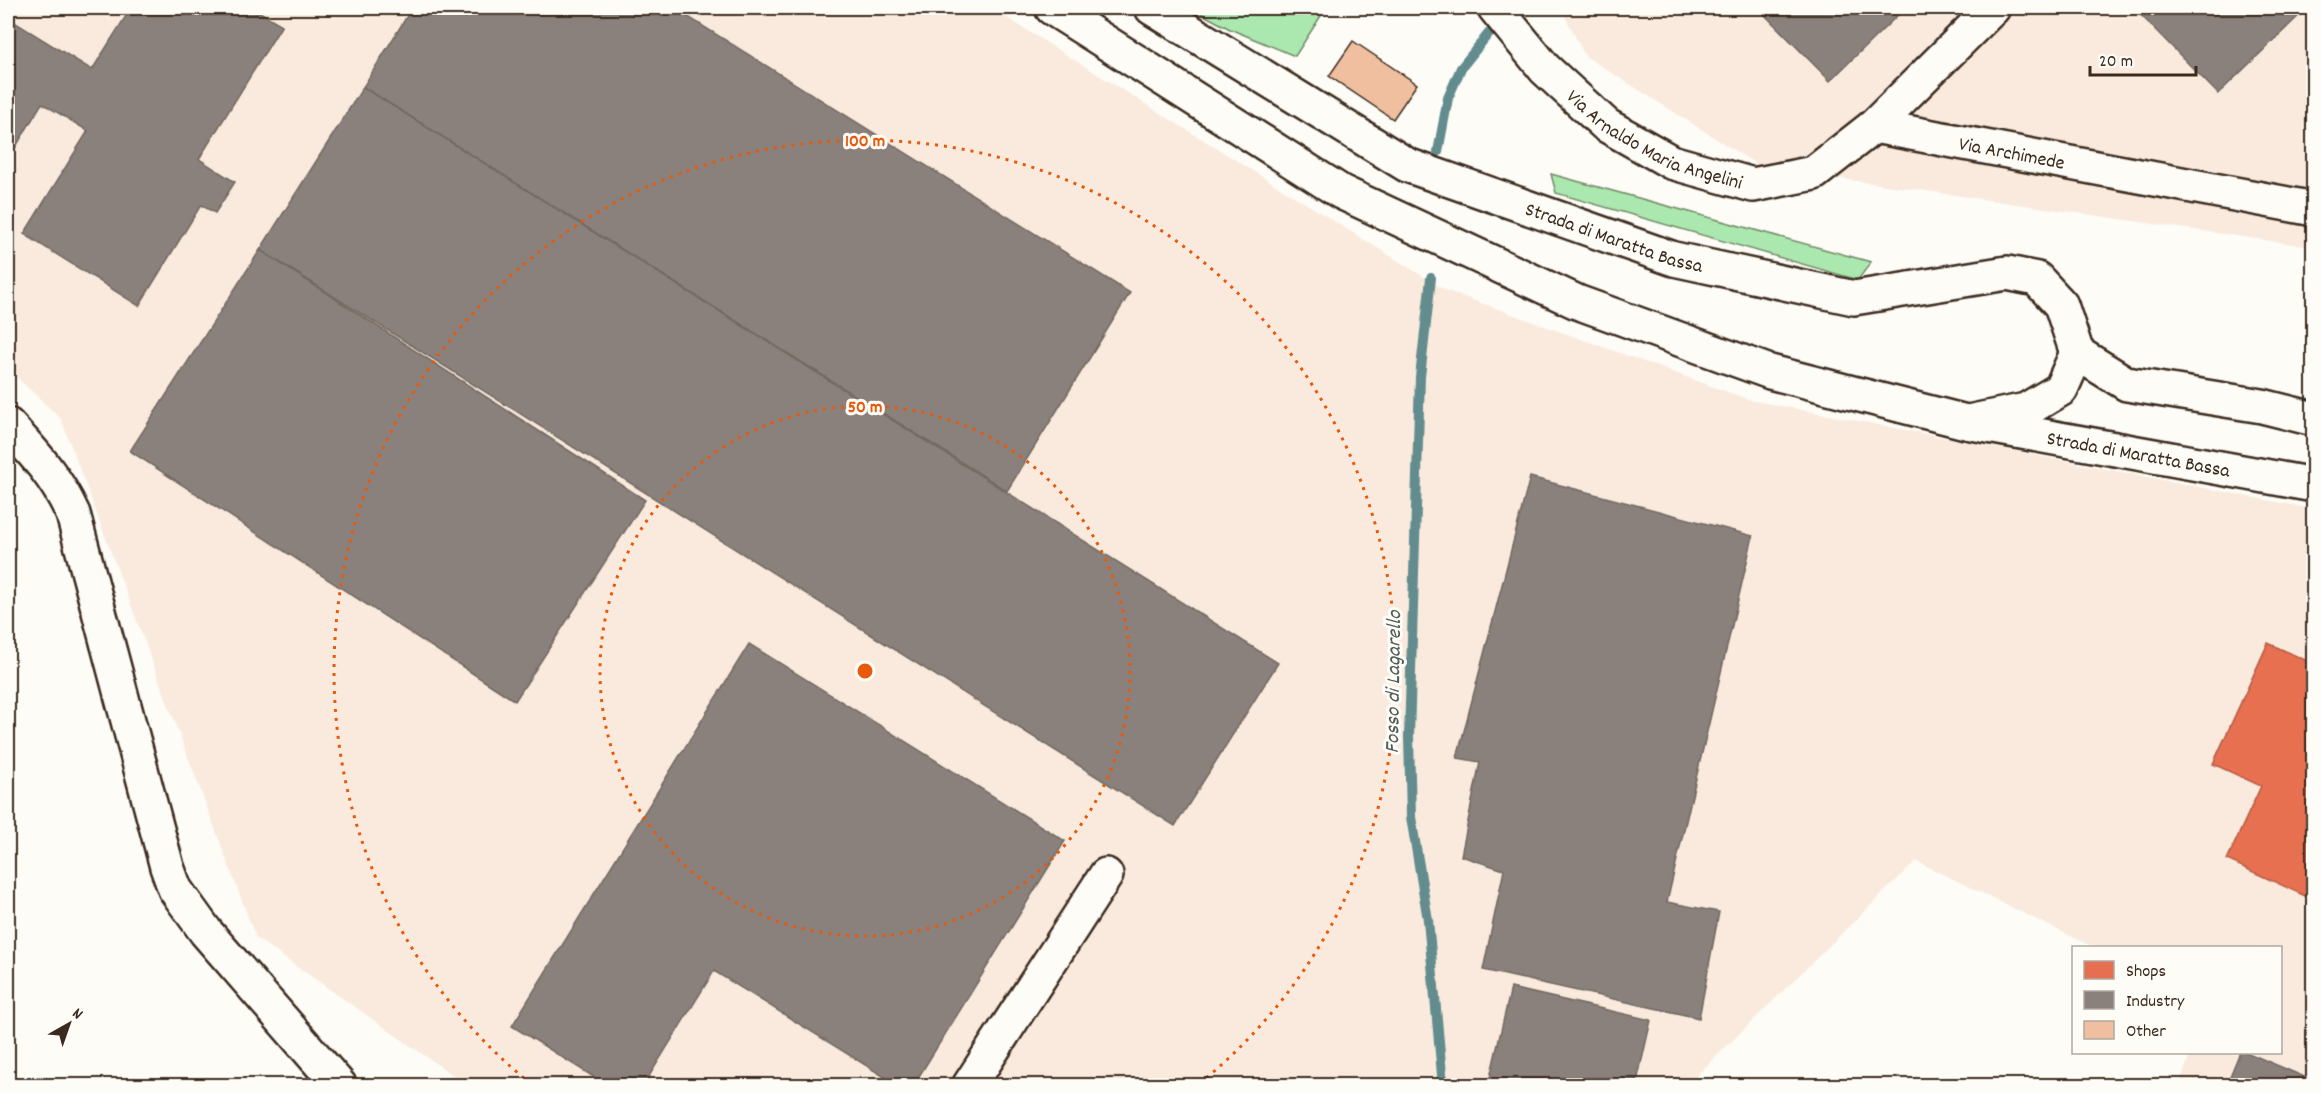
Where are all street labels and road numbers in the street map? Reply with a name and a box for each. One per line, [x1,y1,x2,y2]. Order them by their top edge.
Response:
street label: Via Arnaldo Maria Angelini [1559,84,1746,198]
street label: Via Archimede [1956,131,2067,179]
street label: Strada di Maratta Bassa [1521,197,1706,282]
street label: Strada di Maratta Bassa [2044,426,2233,487]

